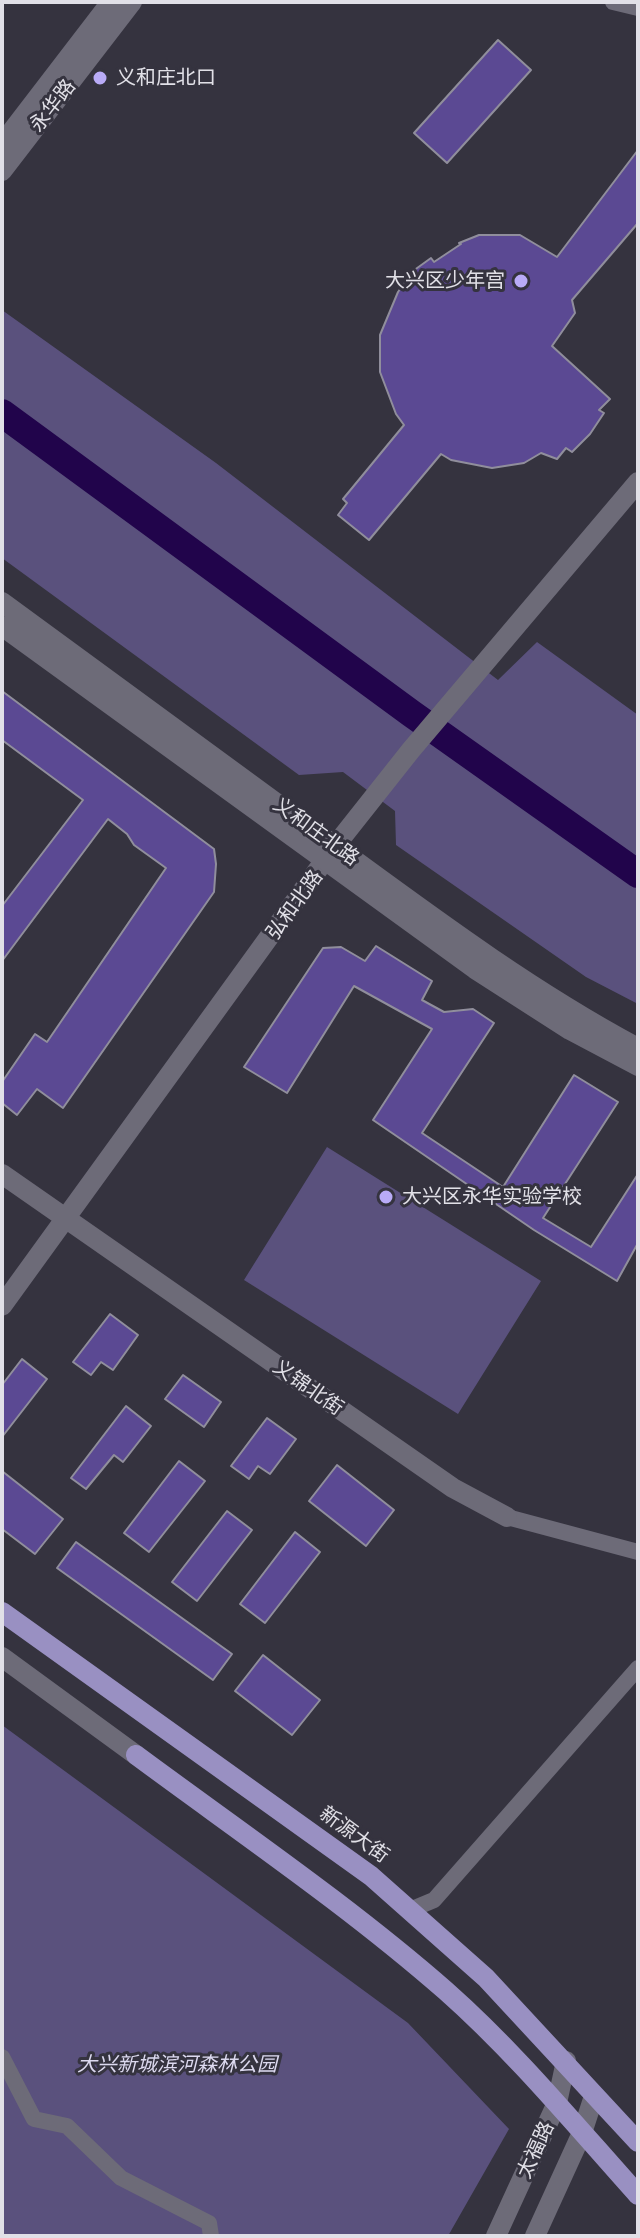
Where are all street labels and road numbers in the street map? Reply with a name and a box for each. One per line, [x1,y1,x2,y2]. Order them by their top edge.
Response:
street label: 永华路 [25,75,81,137]
street label: 义和庄北路 [268,793,364,871]
street label: 弘和北路 [262,866,328,944]
street label: 义锦北街 [268,1355,348,1421]
street label: 新源大街 [315,1802,393,1868]
street label: 太福路 [512,2118,560,2182]

